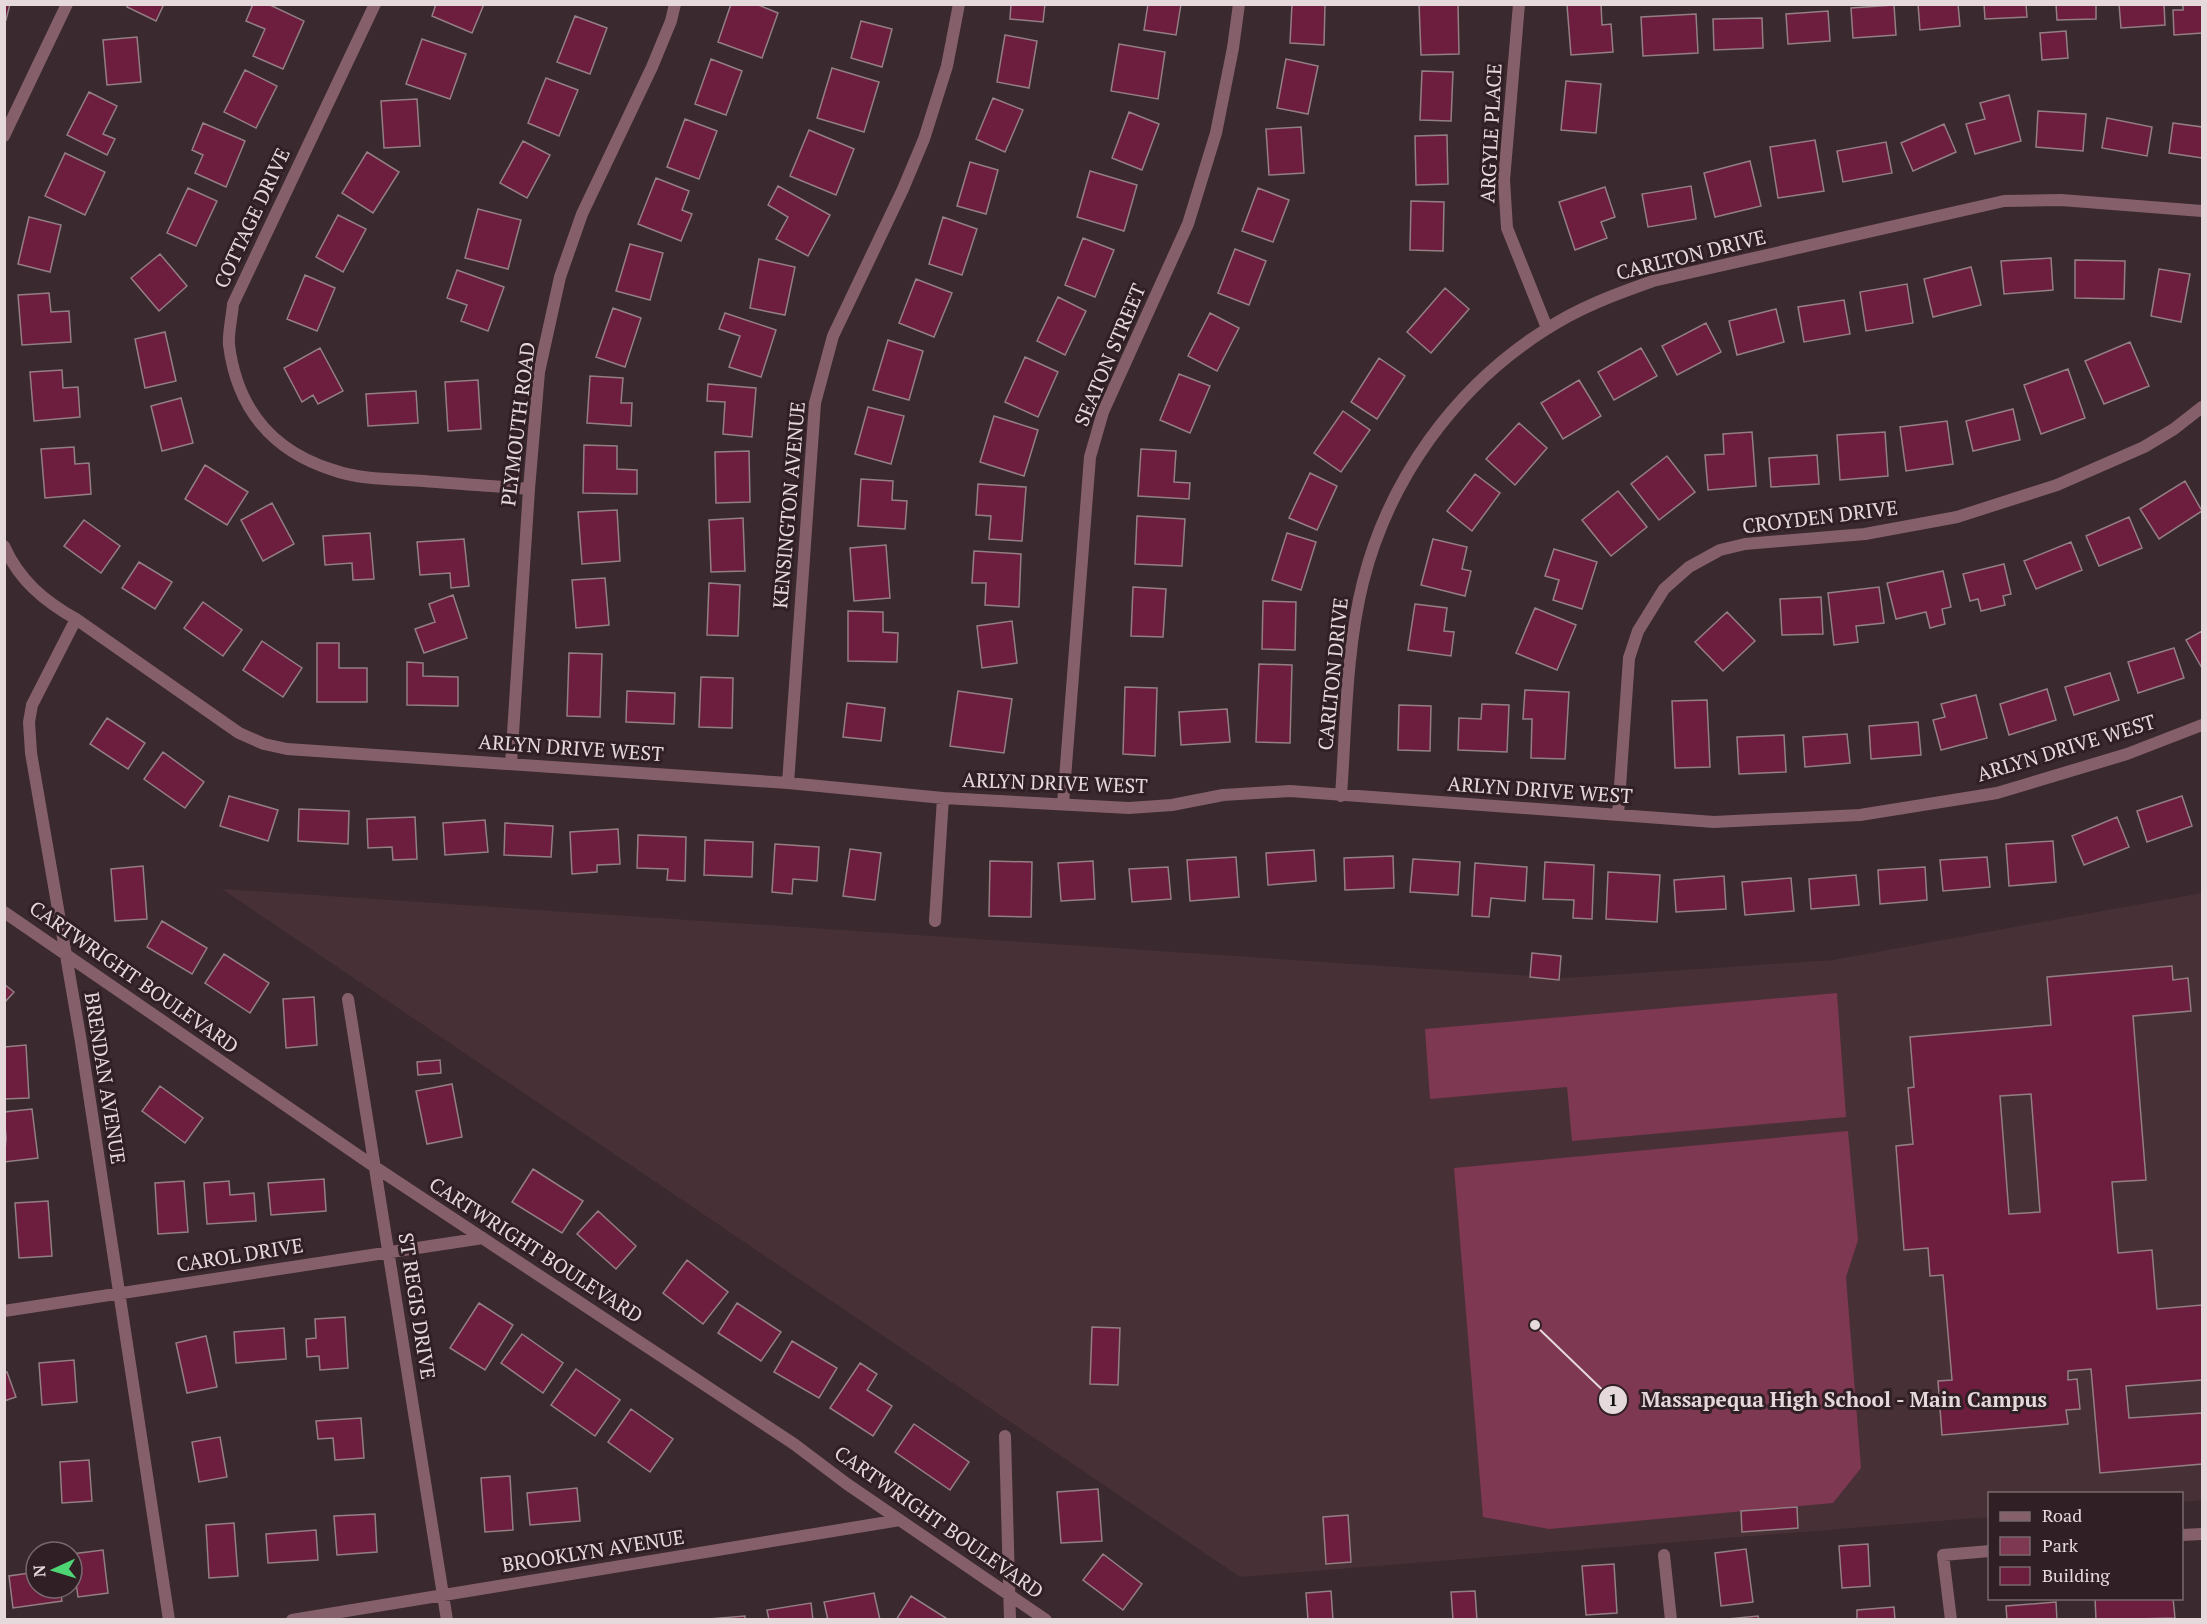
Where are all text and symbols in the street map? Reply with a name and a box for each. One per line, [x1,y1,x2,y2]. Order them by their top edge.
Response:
street label: ARGYLE PLACE [1473,62,1508,204]
street label: COTTAGE DRIVE [207,143,296,292]
street label: CARLTON DRIVE [1613,223,1769,286]
street label: SEATON STREET [1067,280,1152,430]
street label: PLYMOUTH ROAD [494,340,541,507]
street label: KENSINGTON AVENUE [766,400,811,610]
street label: CROYDEN DRIVE [1741,494,1899,539]
street label: CARLTON DRIVE [1311,596,1354,752]
street label: ARLYN DRIVE WEST [1973,708,2158,788]
street label: ARLYN DRIVE WEST [478,728,664,767]
street label: ARLYN DRIVE WEST [962,766,1148,799]
street label: ARLYN DRIVE WEST [1447,770,1633,809]
street label: CARTWRIGHT BOULEVARD [24,894,244,1059]
street label: BRENDAN AVENUE [79,990,132,1166]
street label: CARTWRIGHT BOULEVARD [424,1170,648,1329]
street label: CAROL DRIVE [175,1231,305,1278]
street label: ST REGIS DRIVE [393,1231,442,1381]
callout: Massapequa High School - Main Campus [1598,1380,2060,1419]
text: Massapequa High School - Main Campus [1641,1385,2047,1413]
text: 1 [1608,1387,1618,1411]
street label: CARTWRIGHT BOULEVARD [829,1439,1049,1604]
legend [1988,1492,2183,1600]
text: Road [2042,1503,2082,1527]
street label: BROOKLYN AVENUE [500,1523,686,1578]
text: Park [2042,1533,2079,1557]
north arrow [24,1540,84,1600]
text: Building [2042,1563,2110,1587]
text: N [28,1564,50,1578]

